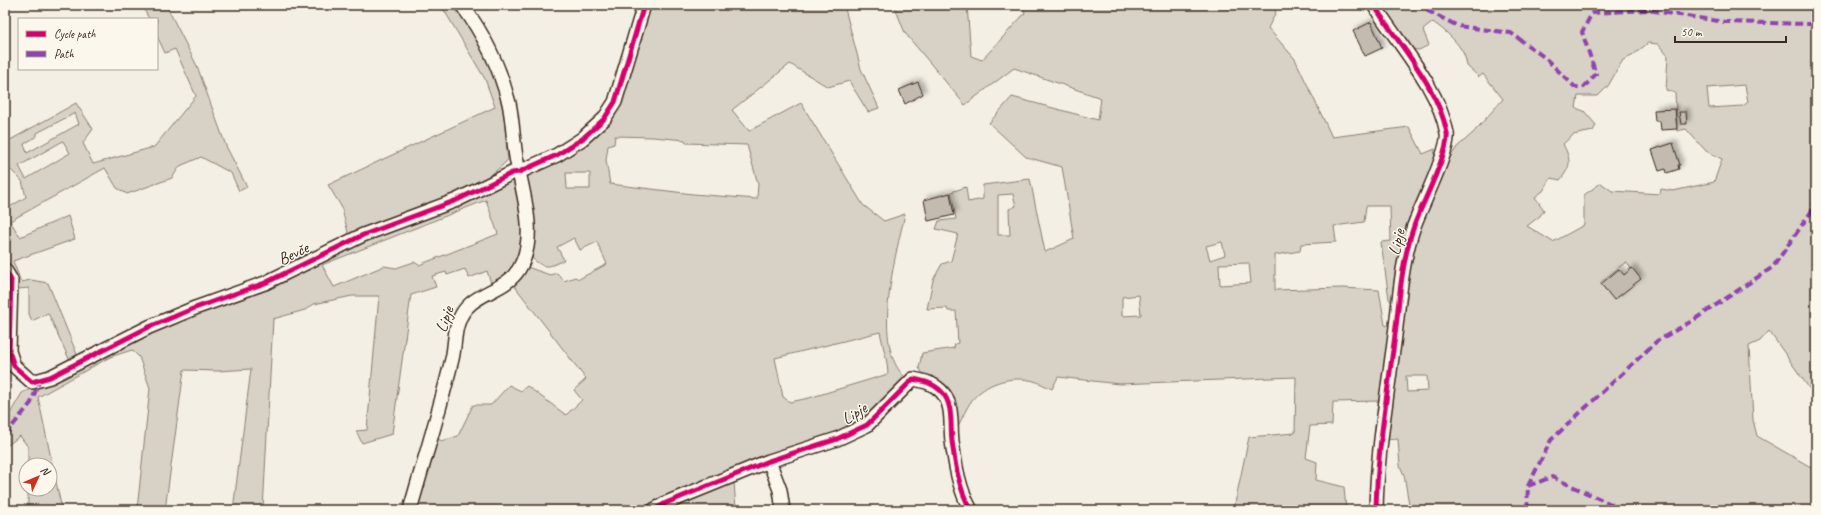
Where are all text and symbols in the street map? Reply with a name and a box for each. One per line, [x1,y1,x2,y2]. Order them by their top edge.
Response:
legend [18,18,158,70]
scale bar [1675,18,1786,44]
text: 50 m [1681,24,1703,40]
text: Cycle path [54,26,96,42]
text: Path [54,46,74,62]
street label: Lipje [1383,226,1410,257]
street label: Bevče [274,236,313,270]
street label: Lipje [430,302,459,335]
street label: Lipje [838,397,872,429]
north arrow [18,457,58,497]
text: N [38,463,54,479]

